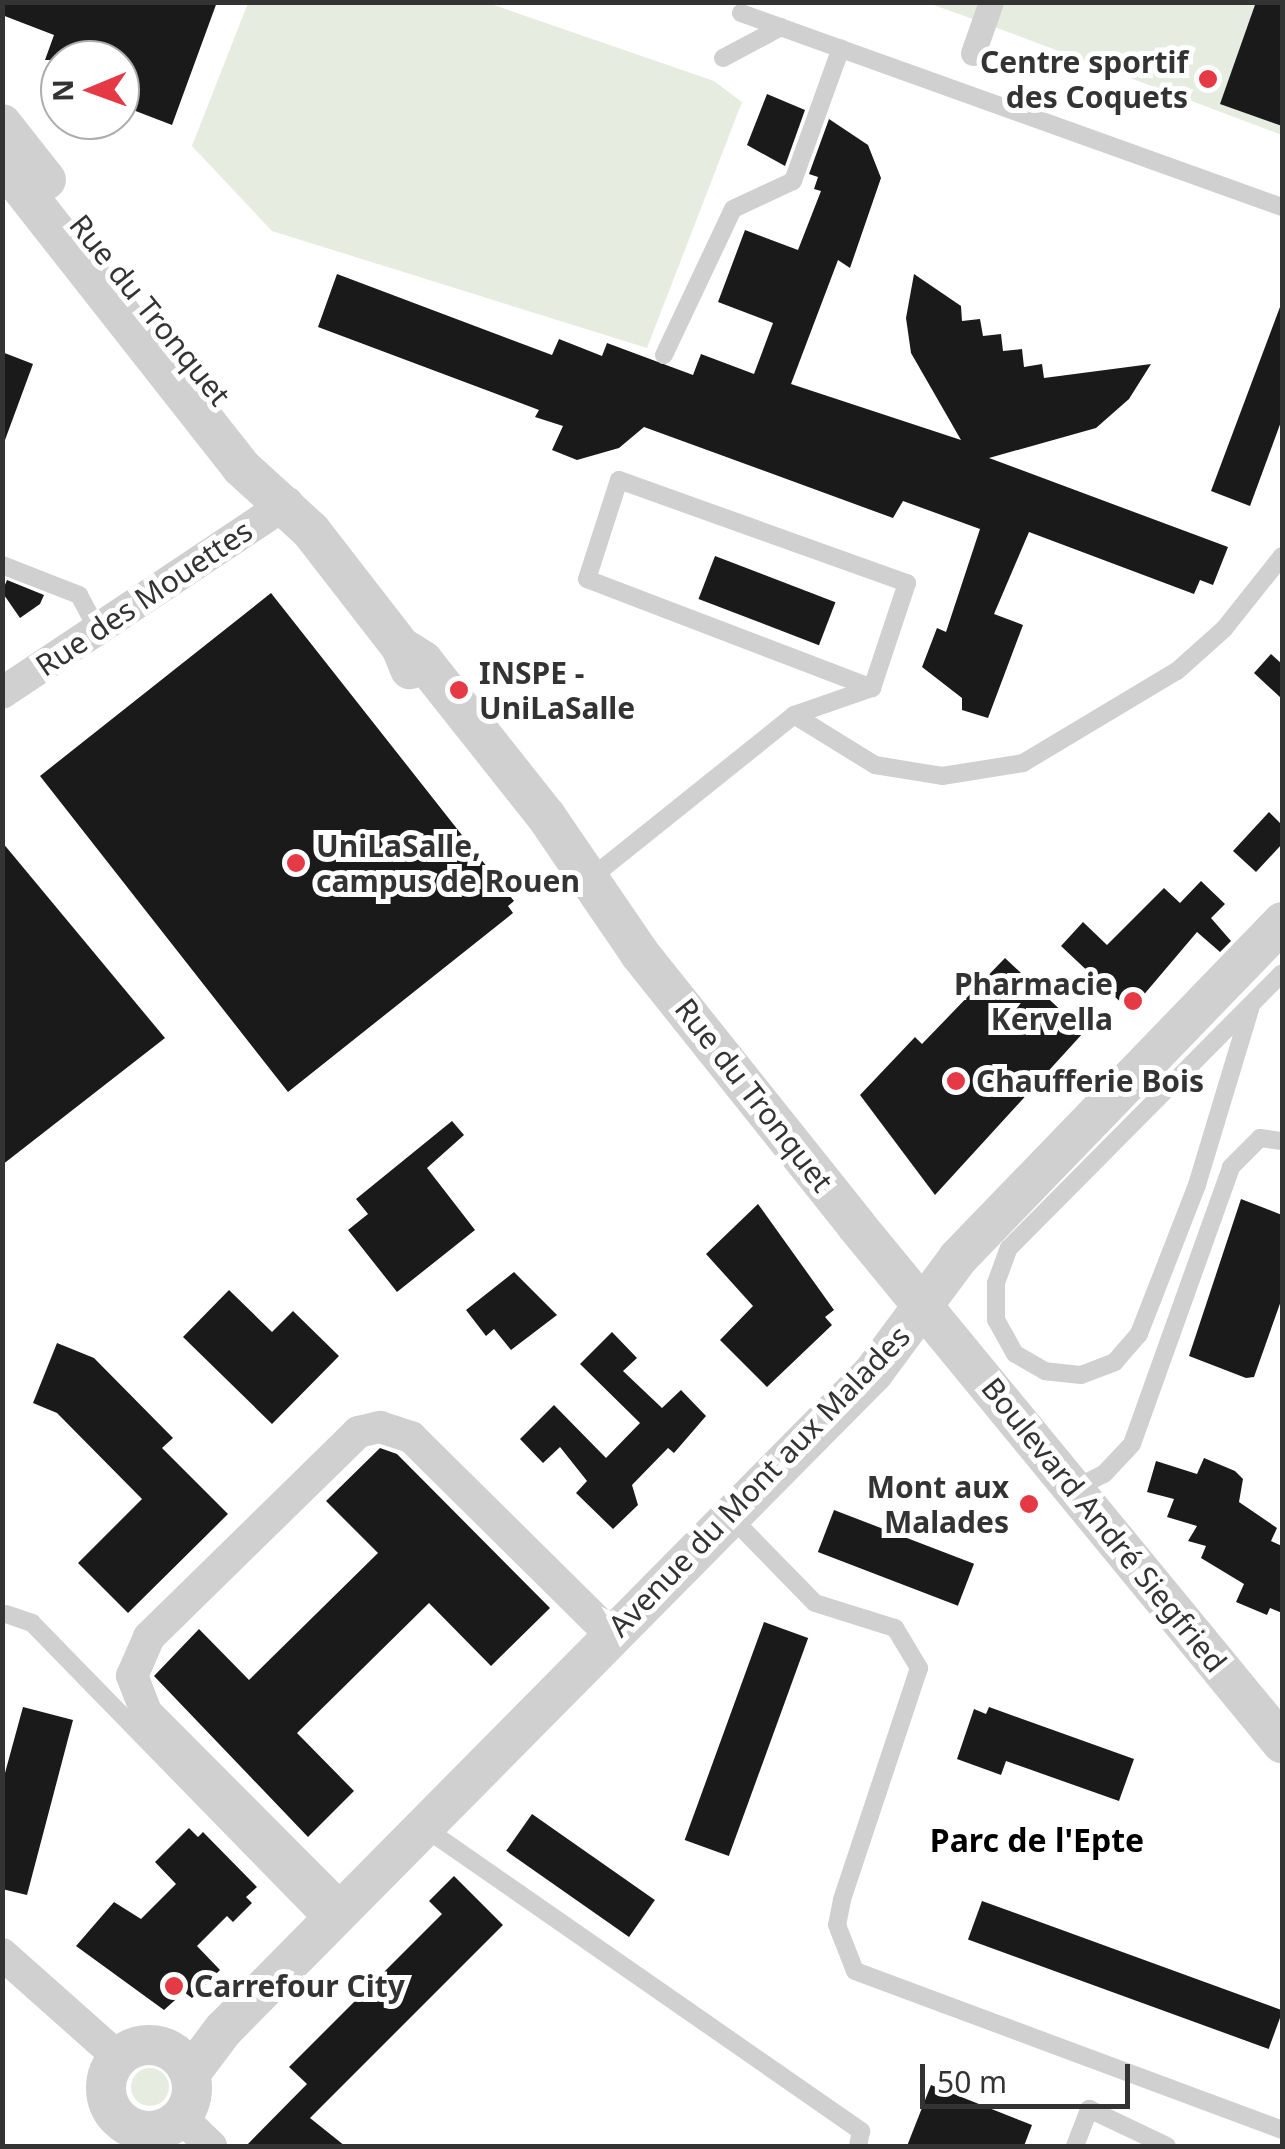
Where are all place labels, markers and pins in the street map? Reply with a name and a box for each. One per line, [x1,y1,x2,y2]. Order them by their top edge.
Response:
place label: Centre sportif des Coquets [980,44,1188,114]
marker: Centre sportif des Coquets [1197,68,1219,90]
place label: INSPE - UniLaSalle [479,655,635,726]
marker: INSPE - UniLaSalle [448,679,470,701]
place label: UniLaSalle, campus de Rouen [316,828,580,898]
marker: UniLaSalle, campus de Rouen [285,852,307,874]
place label: Pharmacie Kervella [954,966,1113,1036]
marker: Pharmacie Kervella [1122,990,1144,1012]
place label: Chaufferie Bois [976,1063,1204,1099]
marker: Chaufferie Bois [945,1070,967,1092]
place label: Mont aux Malades [867,1469,1009,1540]
marker: Mont aux Malades [1018,1493,1040,1515]
place label: Carrefour City [194,1968,405,2004]
marker: Carrefour City [163,1975,185,1997]

